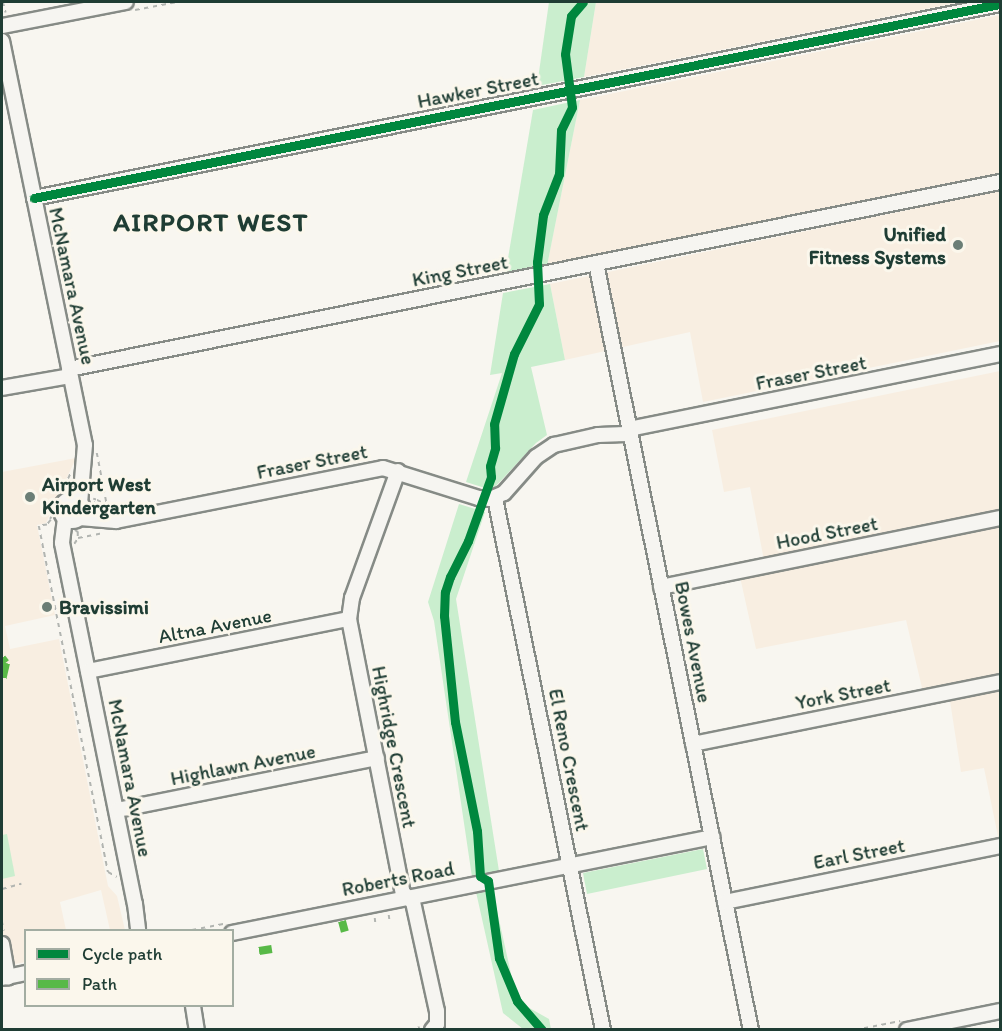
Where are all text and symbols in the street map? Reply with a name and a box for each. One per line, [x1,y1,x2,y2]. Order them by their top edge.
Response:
street label: Hawker Street [415,66,541,114]
street label: McNamara Avenue [44,205,100,367]
district label: AIRPORT WEST [115,207,307,239]
place label: Unified Fitness Systems [808,222,946,269]
marker: Unified Fitness Systems [951,238,965,252]
street label: King Street [410,250,510,292]
street label: Fraser Street [754,351,868,395]
street label: Fraser Street [255,440,369,484]
place label: Airport West Kindergarten [42,473,156,520]
marker: Airport West Kindergarten [23,490,37,504]
street label: Hood Street [774,511,880,555]
street label: Bowes Avenue [670,580,716,704]
place label: Bravissimi [59,595,149,619]
marker: Bravissimi [40,600,54,614]
street label: Altna Avenue [156,603,274,649]
street label: Highridge Crescent [367,664,421,830]
street label: York Street [794,673,892,715]
street label: El Reno Crescent [543,686,595,834]
street label: McNamara Avenue [103,697,157,859]
street label: Highlawn Avenue [169,739,317,791]
street label: Earl Street [811,833,907,875]
street label: Roberts Road [340,856,456,902]
legend [24,929,234,1007]
text: Cycle path [82,943,162,965]
text: Path [82,973,117,995]

